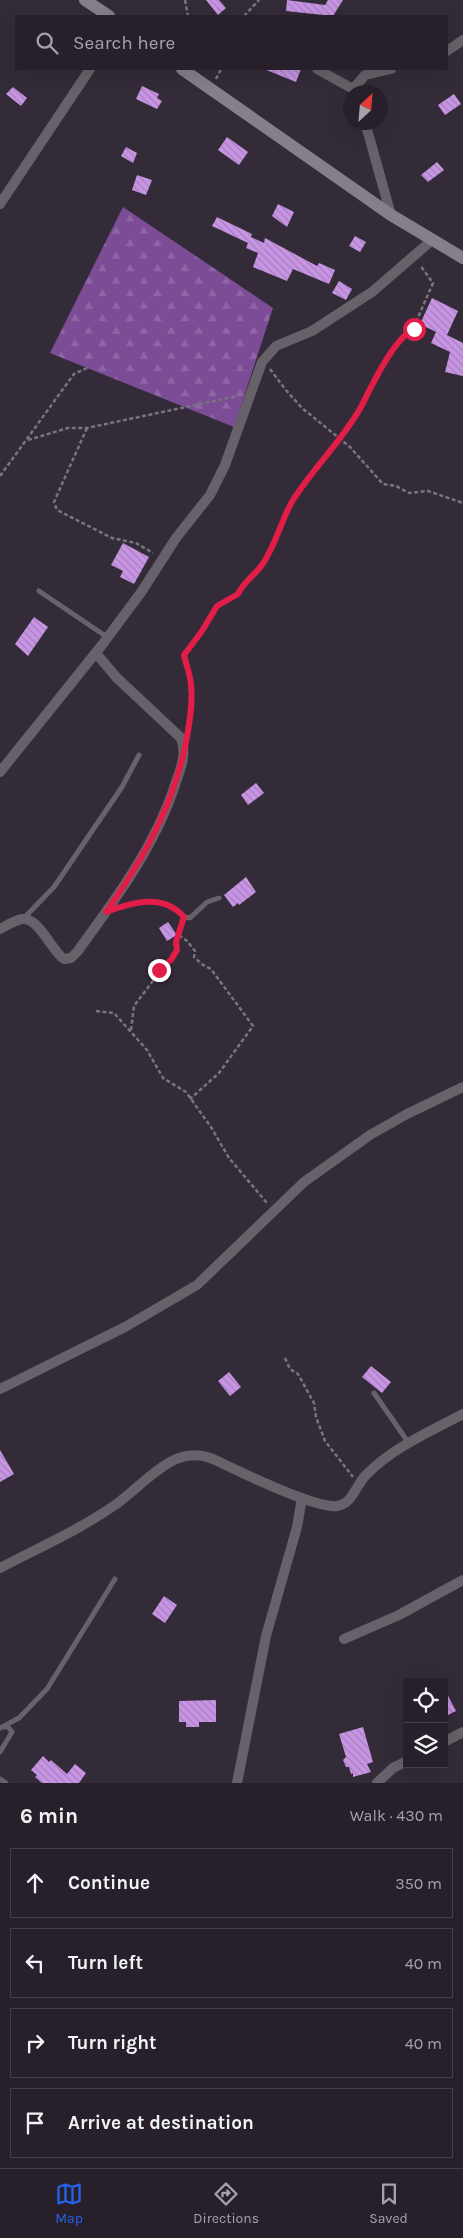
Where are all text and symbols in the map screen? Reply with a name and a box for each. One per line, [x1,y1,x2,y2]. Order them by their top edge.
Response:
search box [15,15,448,70]
icon: search [33,29,61,57]
text: Search here [73,32,175,54]
north arrow [343,85,388,130]
route start [403,318,426,341]
route end [148,959,171,982]
map controls [403,1678,448,1768]
button: locate [403,1678,448,1723]
button: layers [403,1723,448,1768]
text: 6 min [20,1804,78,1828]
text: Walk · 430 m [350,1806,443,1825]
icon: ahead [21,1869,49,1897]
text: Continue [68,1872,150,1894]
text: 350 m [395,1874,442,1893]
icon: left [21,1949,49,1977]
text: Turn left [68,1952,143,1974]
text: 40 m [405,1954,442,1973]
icon: right [21,2029,49,2057]
text: Turn right [68,2032,157,2054]
text: 40 m [405,2034,442,2053]
icon: arrive [21,2109,49,2137]
text: Arrive at destination [68,2112,254,2134]
tab: Map [55,2180,83,2227]
tab: Directions [193,2180,259,2227]
tab: Saved [369,2180,408,2227]

